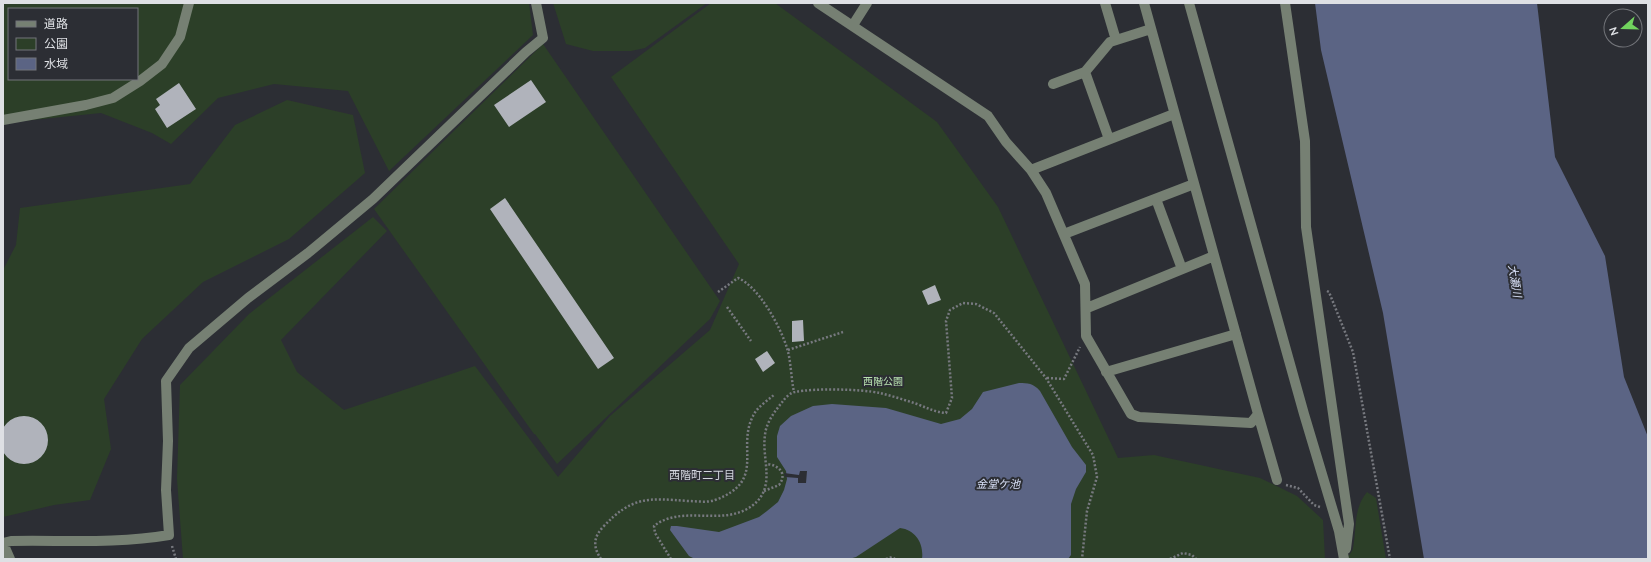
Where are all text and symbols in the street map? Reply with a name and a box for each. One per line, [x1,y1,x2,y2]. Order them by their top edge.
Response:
legend [8,8,138,80]
north arrow [1603,8,1643,48]
text: 道路 [44,16,68,31]
text: N [1606,25,1622,38]
text: 公園 [44,36,68,51]
text: 水域 [44,56,68,71]
water label: 大瀬川 [1506,264,1525,299]
park label: 西階公園 [863,375,903,388]
district label: 西階町二丁目 [669,468,735,482]
water label: 金堂ケ池 [976,477,1021,491]

